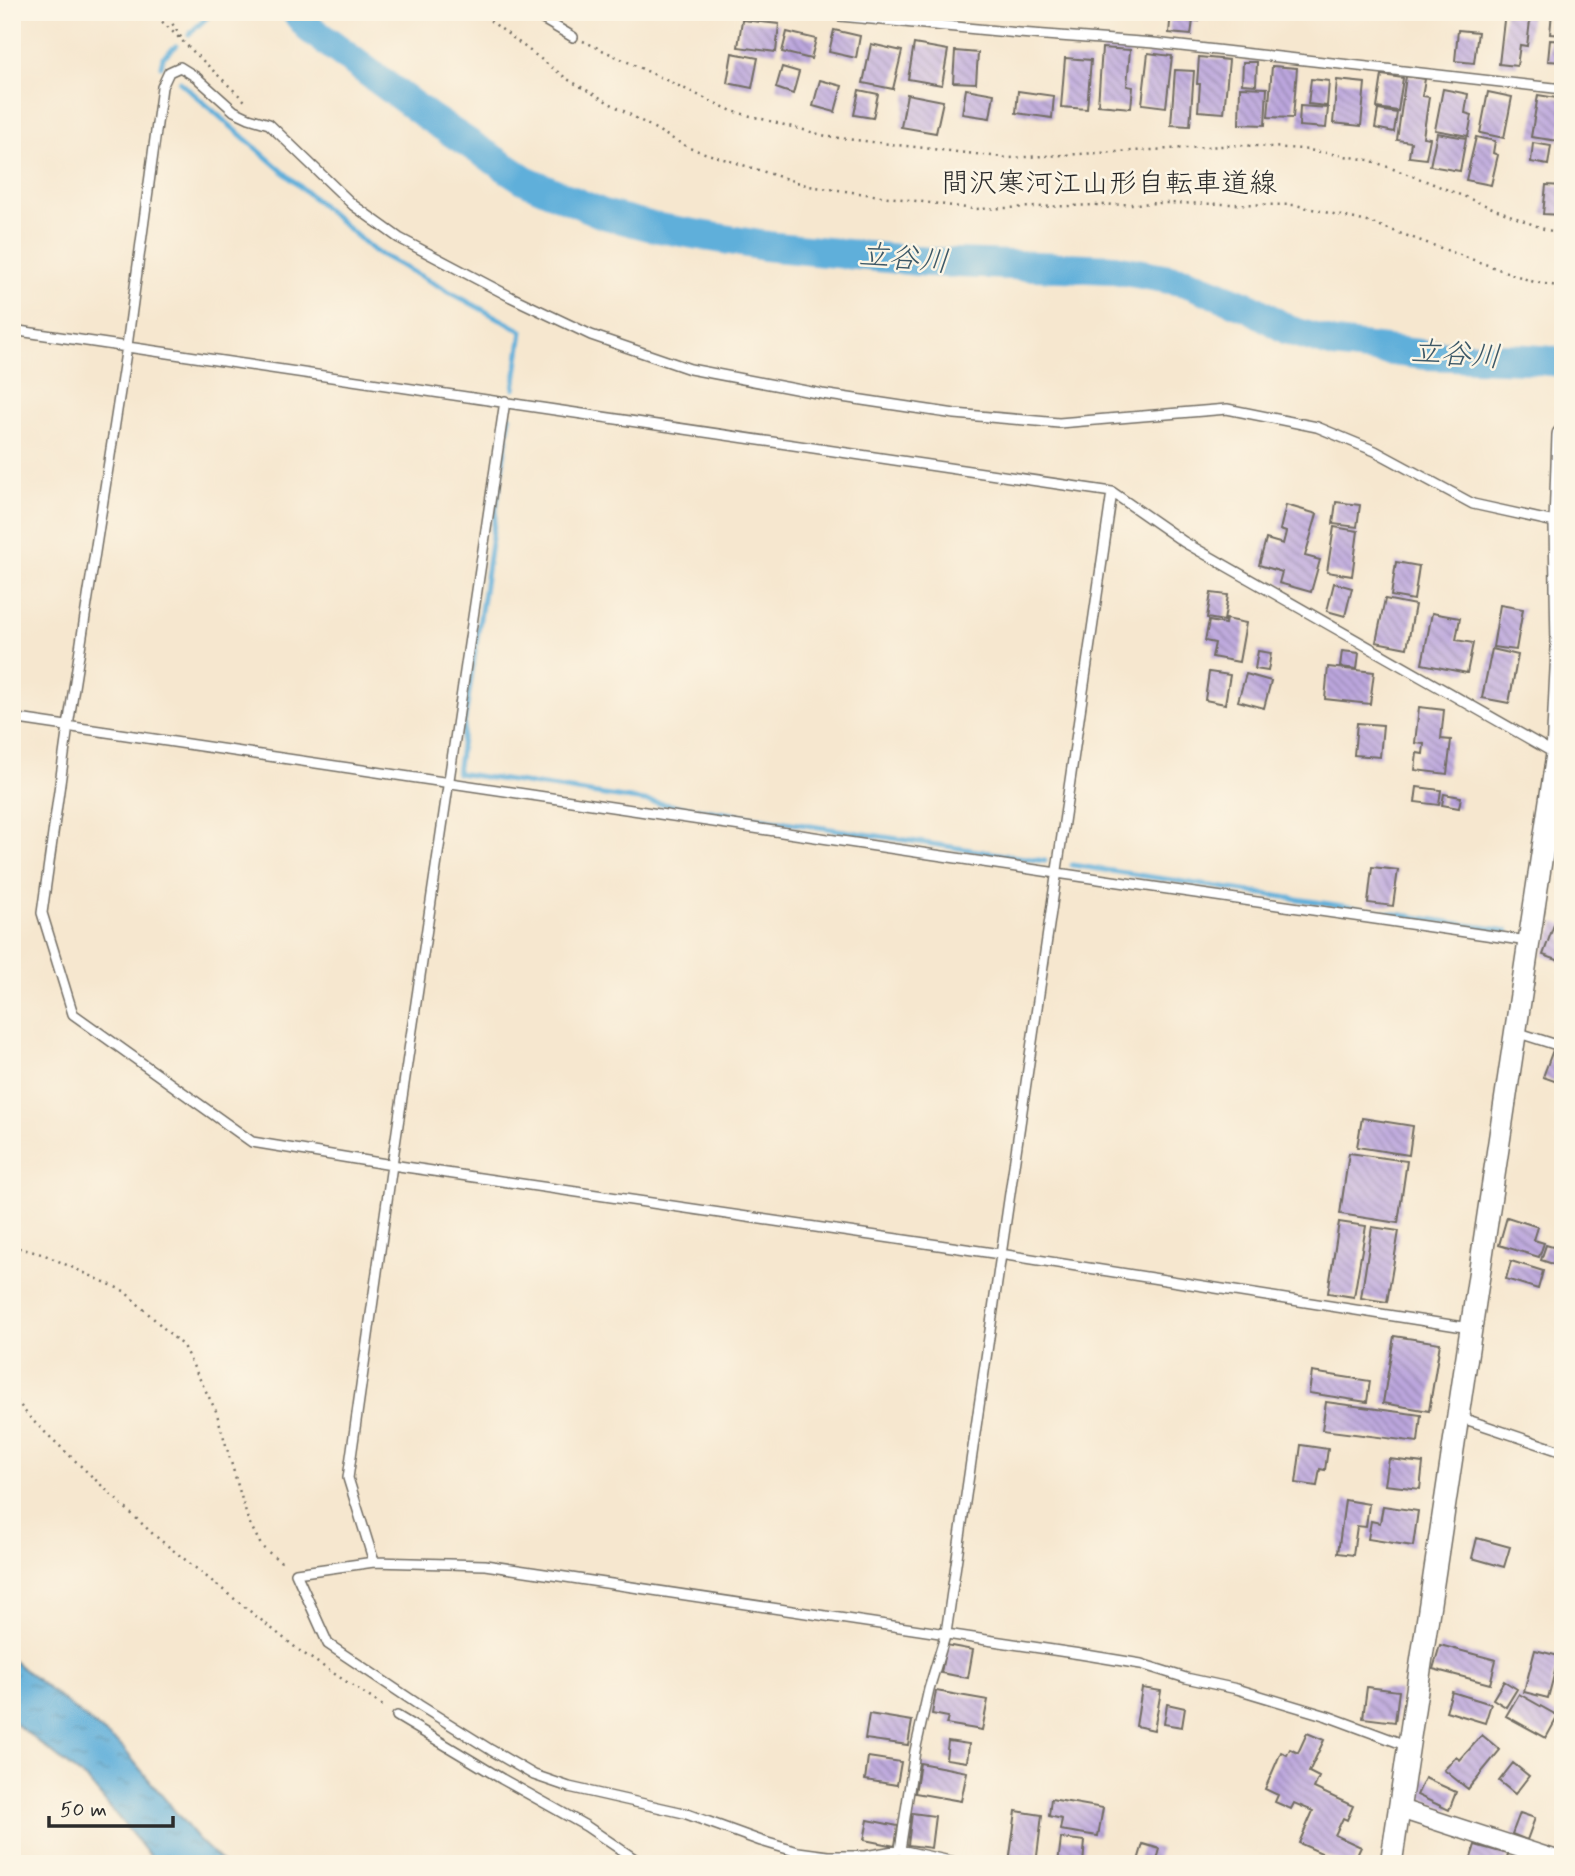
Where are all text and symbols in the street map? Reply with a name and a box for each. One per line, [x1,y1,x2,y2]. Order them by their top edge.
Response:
street label: 間沢寒河江山形自転車道線 [941,166,1277,203]
water label: 立谷川 [857,236,951,282]
water label: 立谷川 [1410,332,1502,378]
scale bar [49,1785,173,1829]
text: 50 m [60,1796,107,1824]

